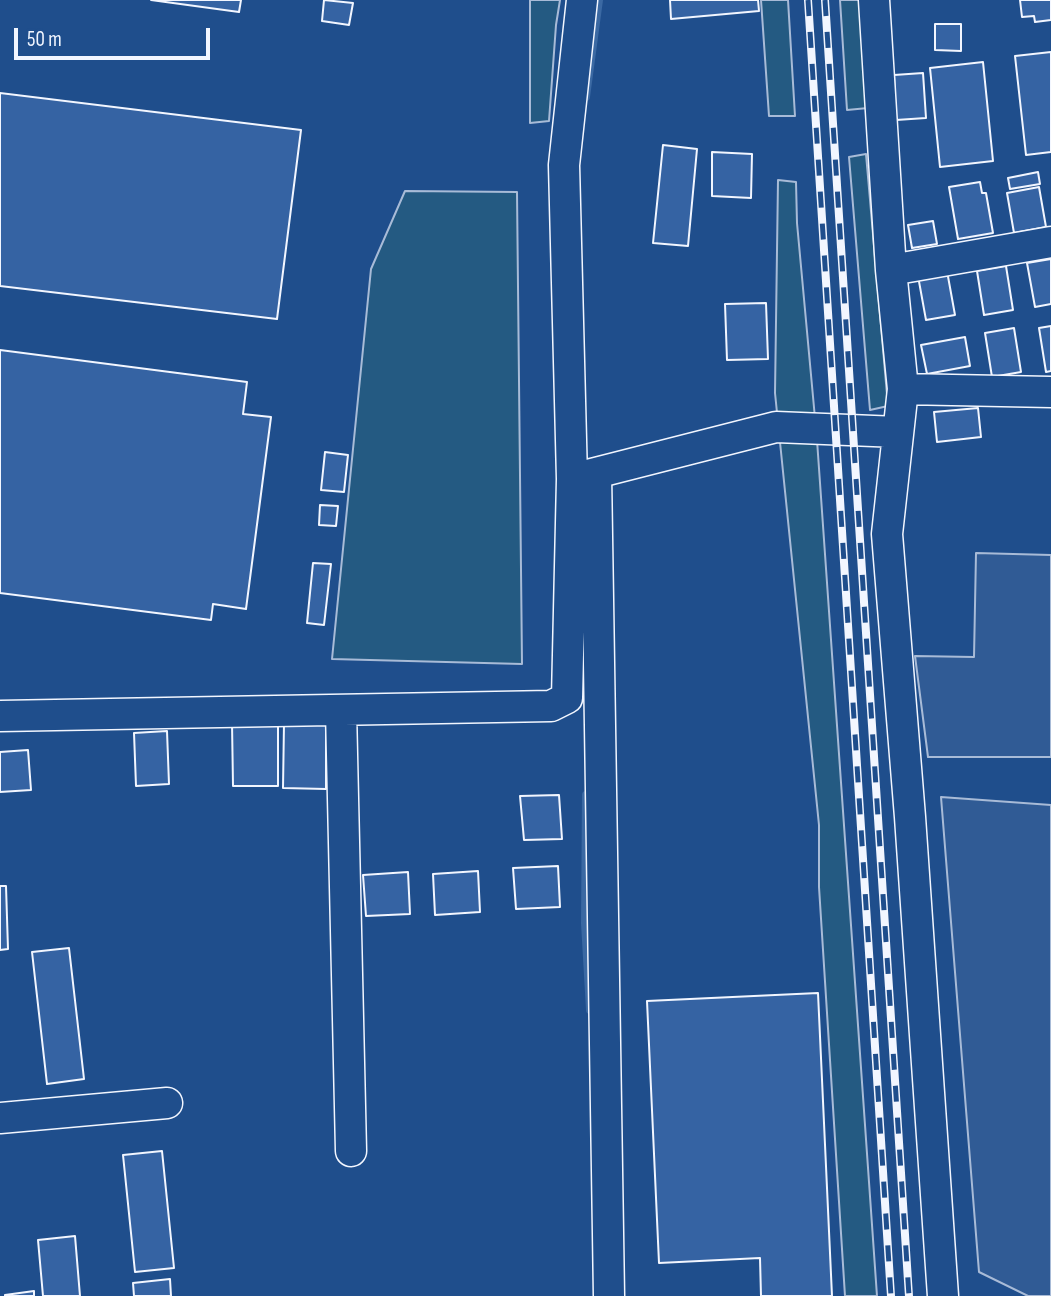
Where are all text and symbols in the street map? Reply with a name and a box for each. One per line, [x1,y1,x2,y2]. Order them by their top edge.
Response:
scale bar [18,14,214,58]
text: 50 m [27,27,62,52]

